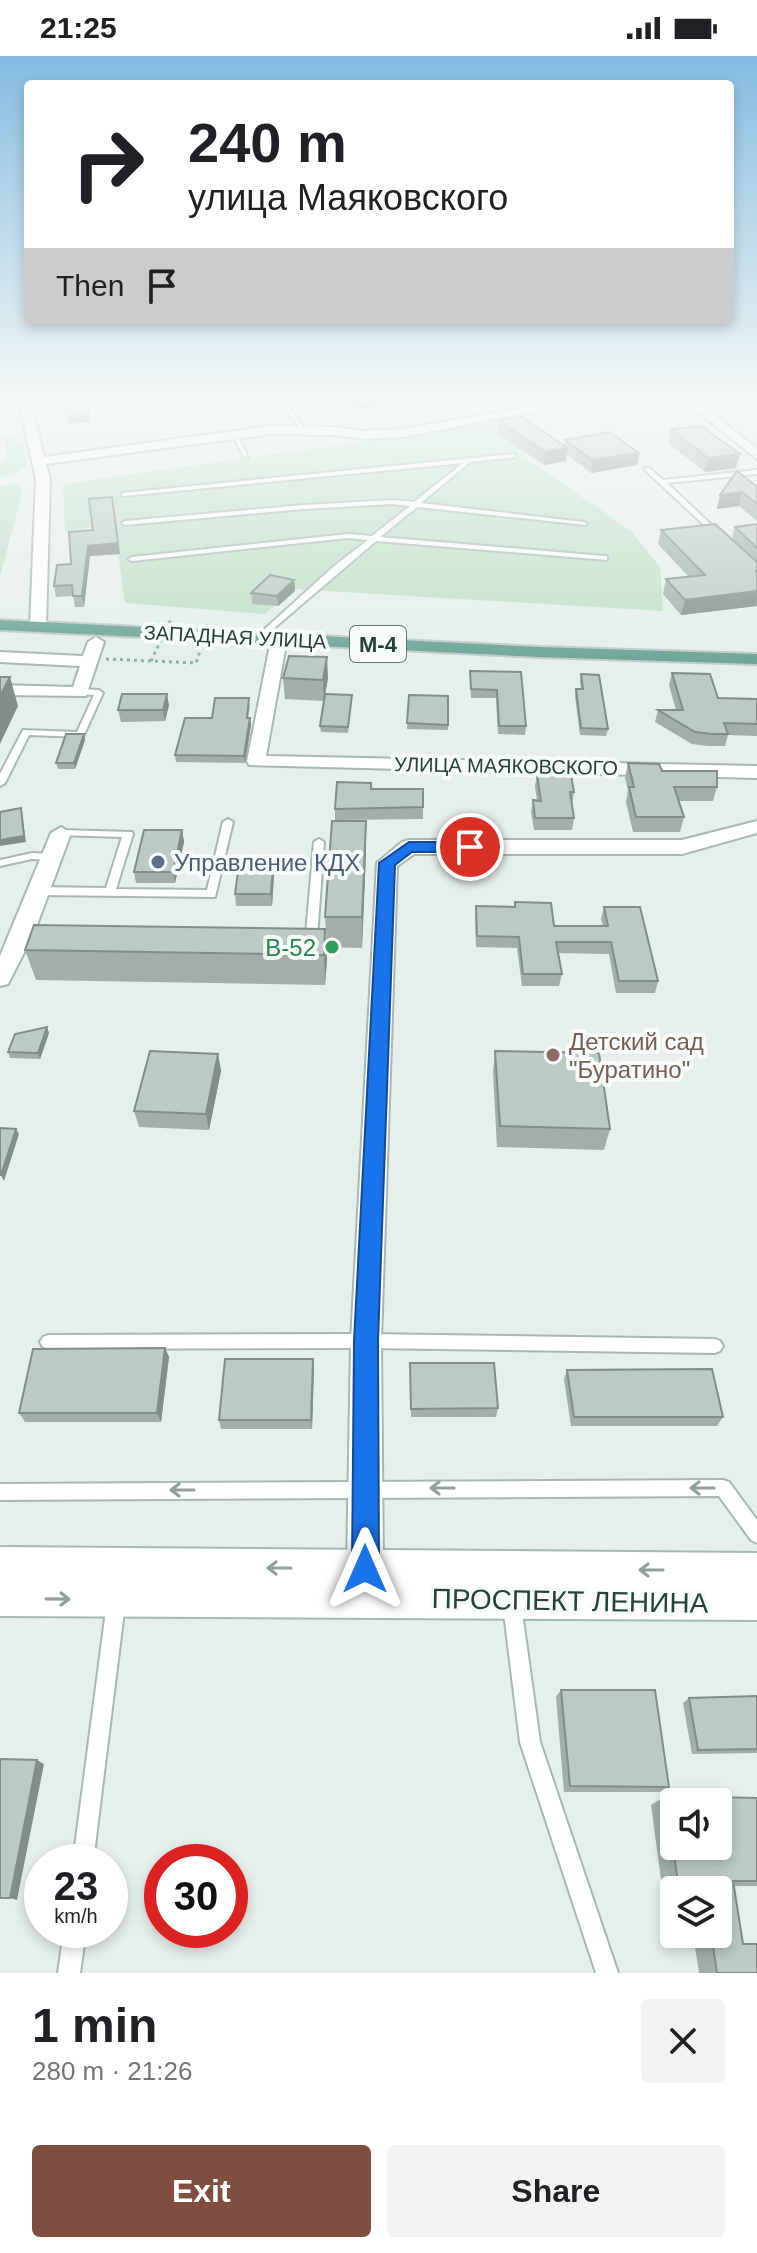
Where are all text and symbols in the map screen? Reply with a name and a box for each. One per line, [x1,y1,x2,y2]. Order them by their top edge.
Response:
text: 21:25 [40,11,117,44]
text: 240 m [188,111,347,174]
icon: right [56,112,160,216]
text: улица Маяковского [188,177,508,218]
icon: arrive [140,264,184,308]
text: Then [56,269,124,302]
street label: ЗАПАДНАЯ УЛИЦА [143,621,327,653]
road number: М-4 [350,626,406,662]
street label: УЛИЦА МАЯКОВСКОГО [394,753,618,779]
pin [436,813,504,881]
icon: arrive [448,825,492,869]
place label: Управление КДХ [174,849,360,876]
marker: Управление КДХ [149,853,167,871]
place label: В-52 [265,934,316,961]
marker: В-52 [323,938,341,956]
place label: Детский сад "Буратино" [569,1028,704,1083]
marker: Детский сад "Буратино" [544,1046,562,1064]
one-way arrow [429,1480,456,1496]
one-way arrow [689,1480,716,1496]
one-way arrow [169,1482,196,1498]
position arrow [323,1527,407,1611]
one-way arrow [266,1560,293,1576]
one-way arrow [638,1562,665,1578]
street label: ПРОСПЕКТ ЛЕНИНА [432,1583,709,1619]
one-way arrow [44,1591,71,1606]
map controls [660,1788,732,1948]
button: sound [660,1788,732,1860]
speed limit sign: 30 [144,1844,248,1948]
text: 23 [54,1864,98,1908]
button: layers [660,1876,732,1948]
text: km/h [54,1905,98,1927]
text: 1 min [32,1999,157,2052]
button: close [641,1999,725,2083]
text: 280 m · 21:26 [32,2056,192,2086]
button: Exit [32,2145,371,2237]
button: Share [387,2145,725,2237]

